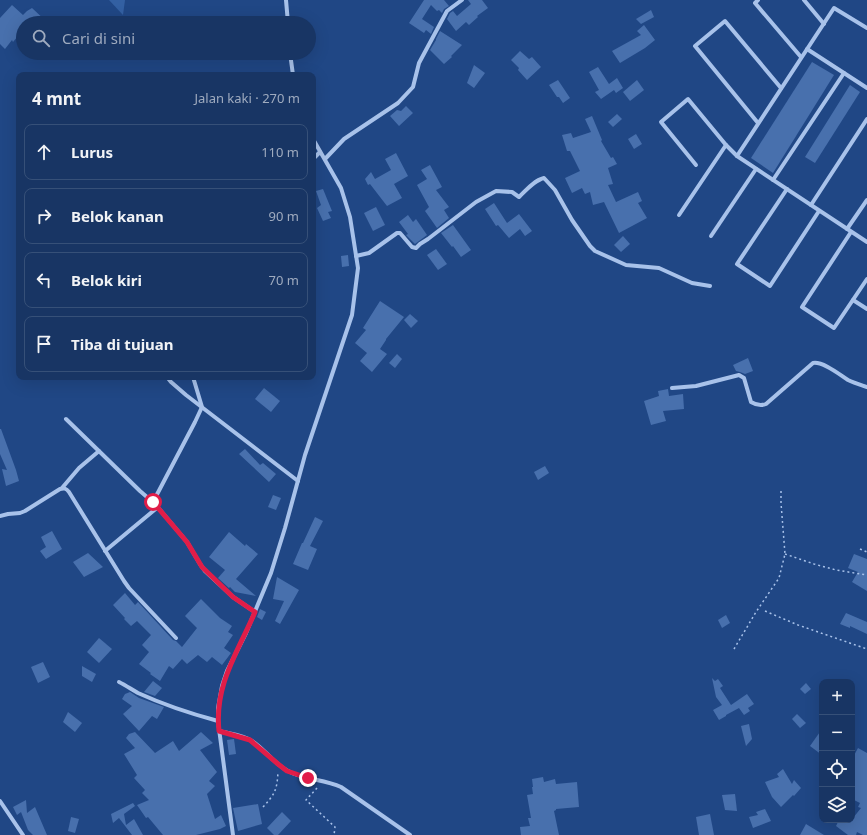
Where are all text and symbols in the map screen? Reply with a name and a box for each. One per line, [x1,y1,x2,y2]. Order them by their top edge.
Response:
search box [16,16,316,60]
icon: search [30,27,52,49]
text: Cari di sini [62,28,135,48]
text: 4 mnt [32,87,81,110]
text: Jalan kaki · 270 m [194,89,300,107]
icon: ahead [33,141,55,163]
text: Lurus [71,142,113,162]
text: 110 m [261,143,299,161]
icon: right [33,205,55,227]
text: Belok kanan [71,206,164,226]
text: 90 m [269,207,299,225]
icon: left [33,269,55,291]
text: Belok kiri [71,270,142,290]
text: 70 m [269,271,299,289]
icon: arrive [33,333,55,355]
text: Tiba di tujuan [71,334,174,354]
route start [144,493,162,511]
map controls [819,679,855,823]
button: + [819,679,855,715]
button: − [819,715,855,751]
button: locate [819,751,855,787]
route end [299,769,317,787]
button: layers [819,787,855,823]

